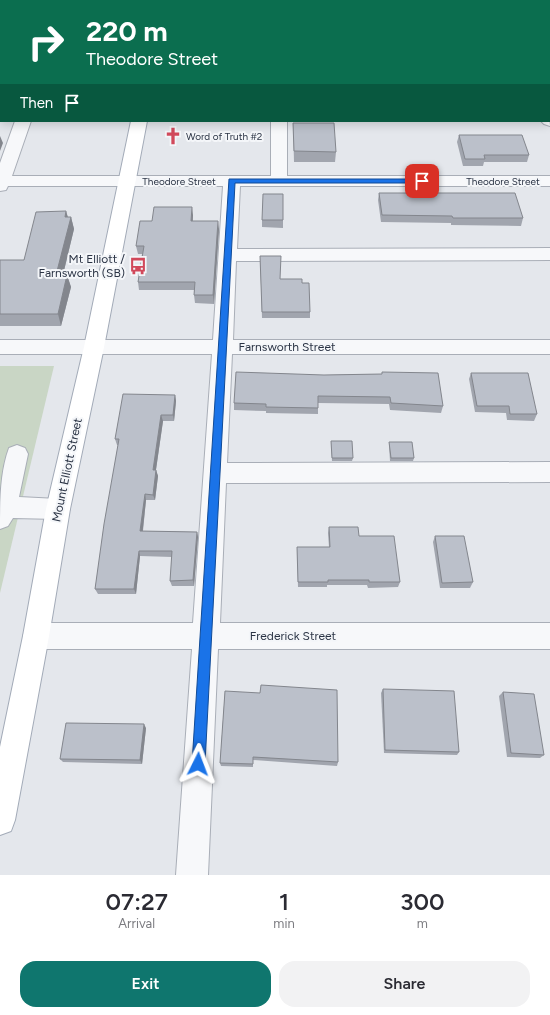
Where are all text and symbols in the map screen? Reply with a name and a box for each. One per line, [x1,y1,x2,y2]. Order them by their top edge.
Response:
text: 220 m [86,14,168,48]
icon: right [20,16,72,68]
text: Theodore Street [86,48,218,70]
icon: arrive [61,92,83,114]
text: Then [20,94,53,112]
church icon: Word of Truth #2 [163,126,183,146]
place label: Word of Truth #2 [186,130,262,143]
pin [405,164,439,198]
icon: arrive [411,170,433,192]
street label: Theodore Street [142,175,216,188]
street label: Theodore Street [466,175,540,188]
place label: Mt Elliott / Farnsworth (SB) [38,252,125,280]
bus stop icon: Mt Elliott / Farnsworth (SB) [128,256,148,276]
street label: Farnsworth Street [239,340,336,354]
street label: Mount Elliott Street [49,416,85,523]
street label: Frederick Street [250,629,337,643]
position arrow [177,743,219,785]
text: 07:27 [106,887,168,916]
text: 1 [279,887,289,916]
text: 300 [400,887,444,916]
text: Arrival [118,916,155,931]
text: min [273,916,295,931]
text: m [417,916,428,931]
button: Exit [20,961,271,1007]
button: Share [279,961,530,1007]

